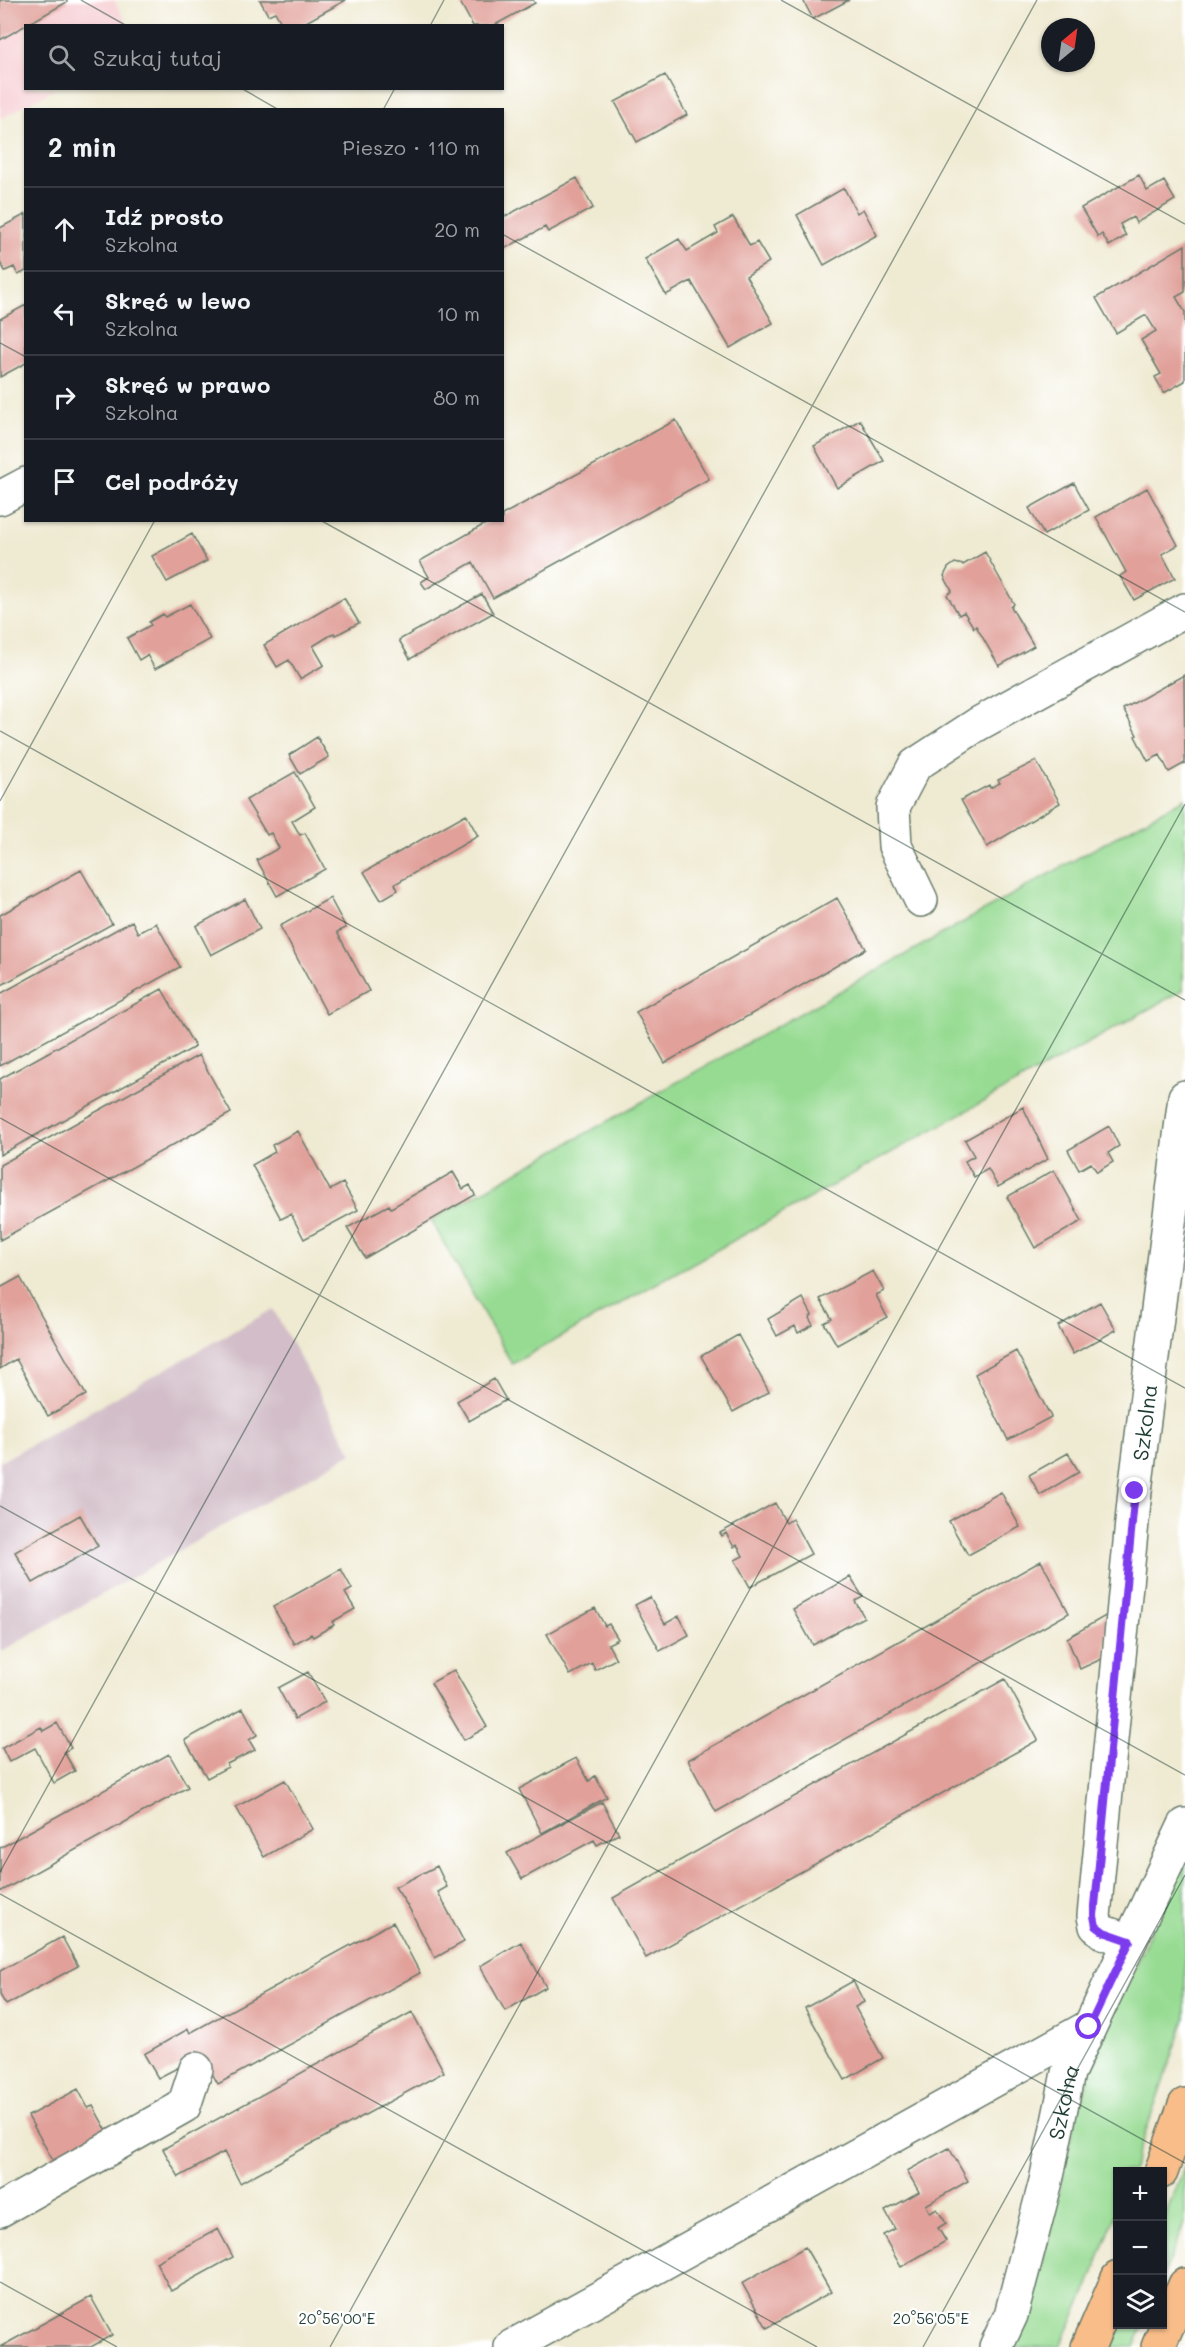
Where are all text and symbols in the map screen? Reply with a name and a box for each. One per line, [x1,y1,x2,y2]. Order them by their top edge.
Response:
north arrow [1041,18,1095,72]
search box [24,24,504,90]
icon: search [45,41,78,74]
text: Szukaj tutaj [93,43,222,72]
text: 2 min [48,130,116,164]
text: Pieszo · 110 m [343,134,480,160]
text: Idź prosto [105,202,223,231]
icon: ahead [48,213,81,246]
text: 20 m [434,216,480,242]
text: Szkolna [105,231,178,257]
text: Skręć w lewo [105,286,251,315]
icon: left [48,297,81,330]
text: 10 m [436,300,480,326]
text: Szkolna [105,315,178,341]
text: Skręć w prawo [105,370,270,399]
icon: right [48,381,81,414]
text: 80 m [433,384,480,410]
text: Szkolna [105,399,178,425]
icon: arrive [48,465,81,498]
text: Cel podróży [105,467,239,496]
street label: Szkolna [1125,1382,1162,1462]
route end [1121,1477,1147,1503]
route start [1075,2013,1101,2039]
street label: Szkolna [1041,2059,1084,2142]
map controls [1113,2167,1167,2329]
button: + [1113,2167,1167,2221]
button: − [1113,2221,1167,2275]
button: layers [1113,2275,1167,2329]
text: 20°56'00"E [299,2308,376,2328]
text: 20°56'05"E [893,2308,970,2328]

